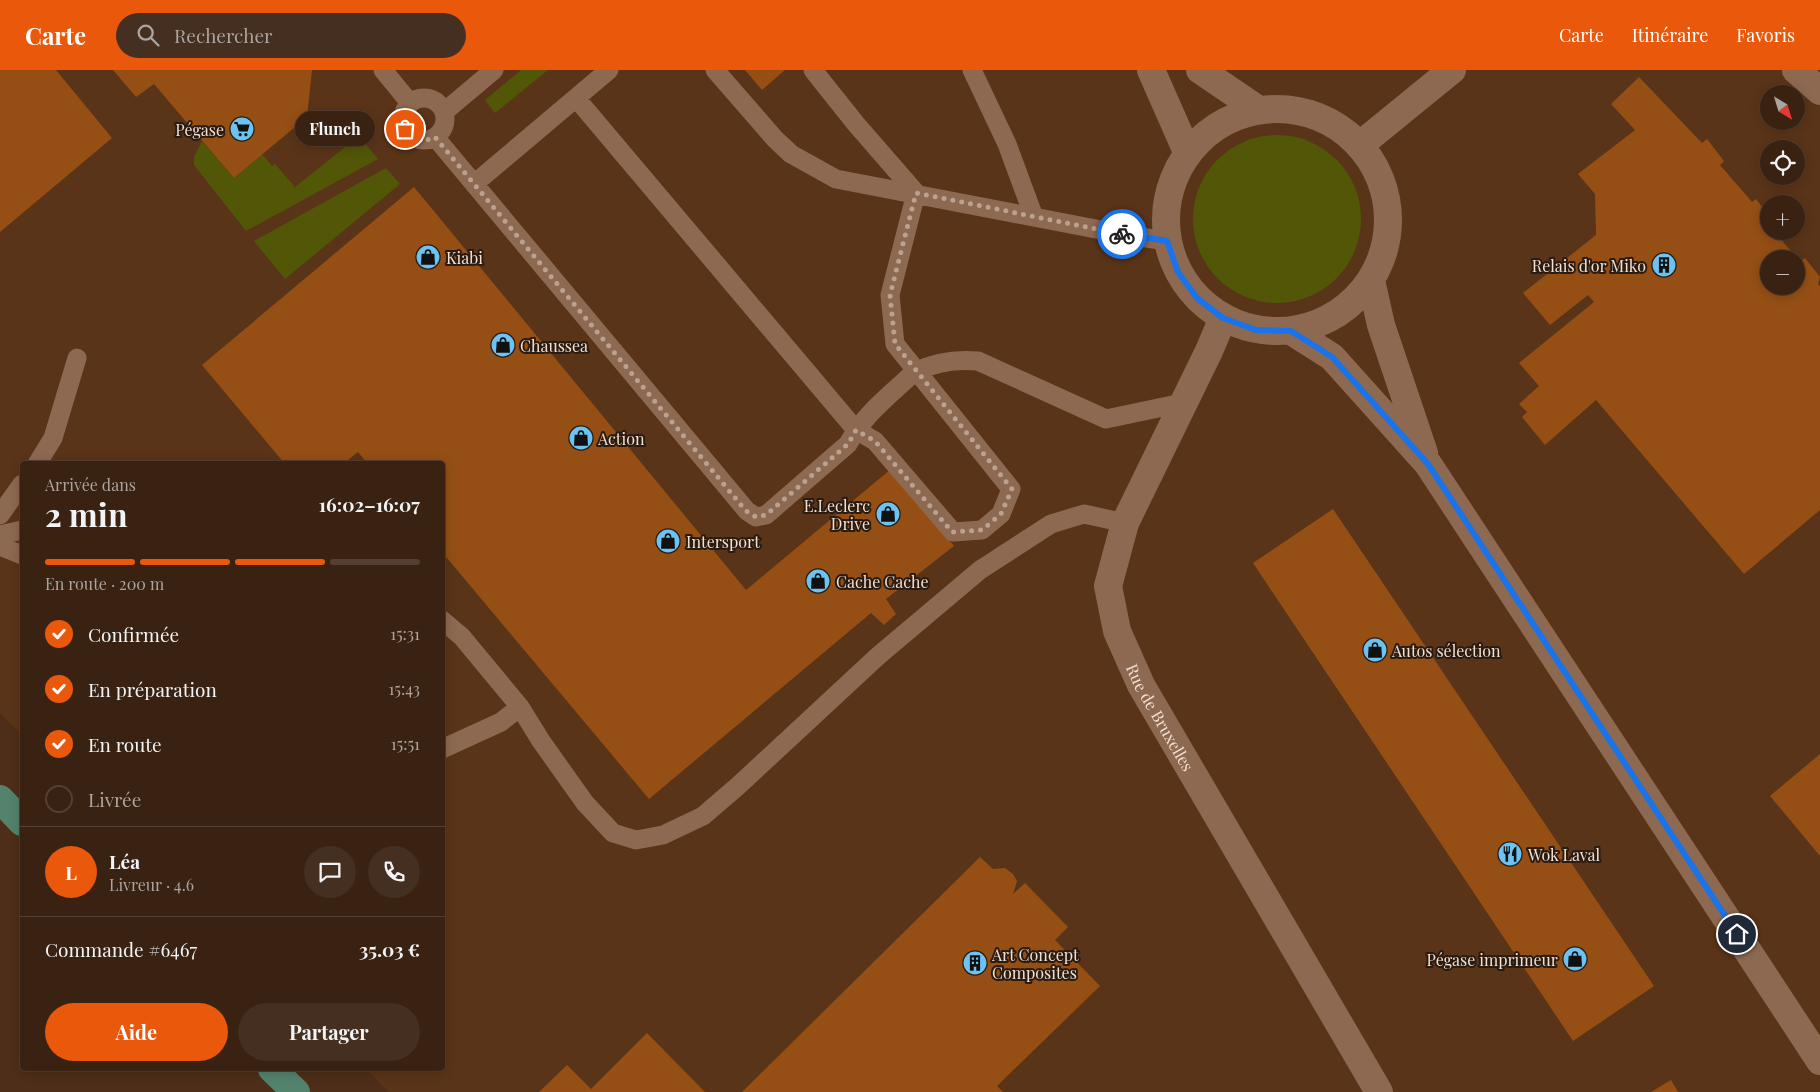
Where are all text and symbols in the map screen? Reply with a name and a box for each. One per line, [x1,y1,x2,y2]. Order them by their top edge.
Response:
search box [116,13,466,58]
text: Carte [25,19,86,51]
icon: search [134,21,162,49]
text: Rechercher [174,22,273,48]
text: Carte [1559,23,1604,47]
text: Itinéraire [1632,23,1708,47]
text: Favoris [1736,23,1795,47]
north arrow [1760,85,1805,130]
map controls [1760,85,1805,295]
pin [384,108,426,150]
callout: Flunch [295,112,375,146]
icon: bag [391,115,419,143]
supermarket icon: Pégase [229,116,255,142]
text: Flunch [309,118,361,139]
place label: Pégase [175,119,224,140]
button: locate [1760,140,1805,185]
button: + [1760,195,1805,240]
courier [1097,209,1147,259]
icon: bike [1108,220,1136,248]
shop icon: Kiabi [415,244,441,270]
place label: Kiabi [446,247,483,268]
button: − [1760,250,1805,295]
building icon: Relais d'or Miko [1651,252,1677,278]
place label: Relais d'or Miko [1532,255,1646,276]
shop icon: Chaussea [490,332,516,358]
place label: Chaussea [520,335,588,356]
shop icon: Action [568,425,594,451]
place label: Action [597,428,645,449]
text: Arrivée dans [45,474,136,495]
text: 16:02–16:07 [319,491,420,517]
text: 2 min [45,492,128,535]
place label: E.Leclerc Drive [804,495,870,534]
shop icon: E.Leclerc Drive [875,501,901,527]
shop icon: Intersport [655,528,681,554]
place label: Intersport [686,531,760,552]
shop icon: Cache Cache [805,568,831,594]
place label: Cache Cache [836,571,929,592]
text: En route · 200 m [45,573,164,594]
icon: check [45,620,73,648]
text: Confirmée [88,621,179,647]
text: 15:31 [390,623,420,644]
shop icon: Autos sélection [1362,637,1388,663]
place label: Autos sélection [1391,640,1501,661]
street label: Rue de Bruxelles [1122,660,1199,774]
icon: check [45,675,73,703]
text: En préparation [88,676,217,702]
text: 15:43 [389,678,420,699]
icon: check [45,730,73,758]
text: En route [88,731,162,757]
text: 15:51 [391,733,420,754]
text: Livrée [88,786,141,812]
restaurant icon: Wok Laval [1497,841,1523,867]
place label: Wok Laval [1527,844,1601,865]
button: chat [304,846,356,898]
button: phone [368,846,420,898]
text: Léa [109,848,140,874]
text: L [65,859,77,885]
text: Livreur · 4.6 [109,874,194,895]
pin [1716,913,1758,955]
icon: home [1723,920,1751,948]
text: Commande #6467 [45,936,197,962]
text: 35.03 € [359,936,420,962]
place label: Art Concept Composites [991,944,1079,983]
shop icon: Pégase imprimeur [1562,946,1588,972]
place label: Pégase imprimeur [1427,949,1558,970]
building icon: Art Concept Composites [962,950,988,976]
button: Aide [45,1003,228,1061]
button: Partager [238,1003,420,1061]

